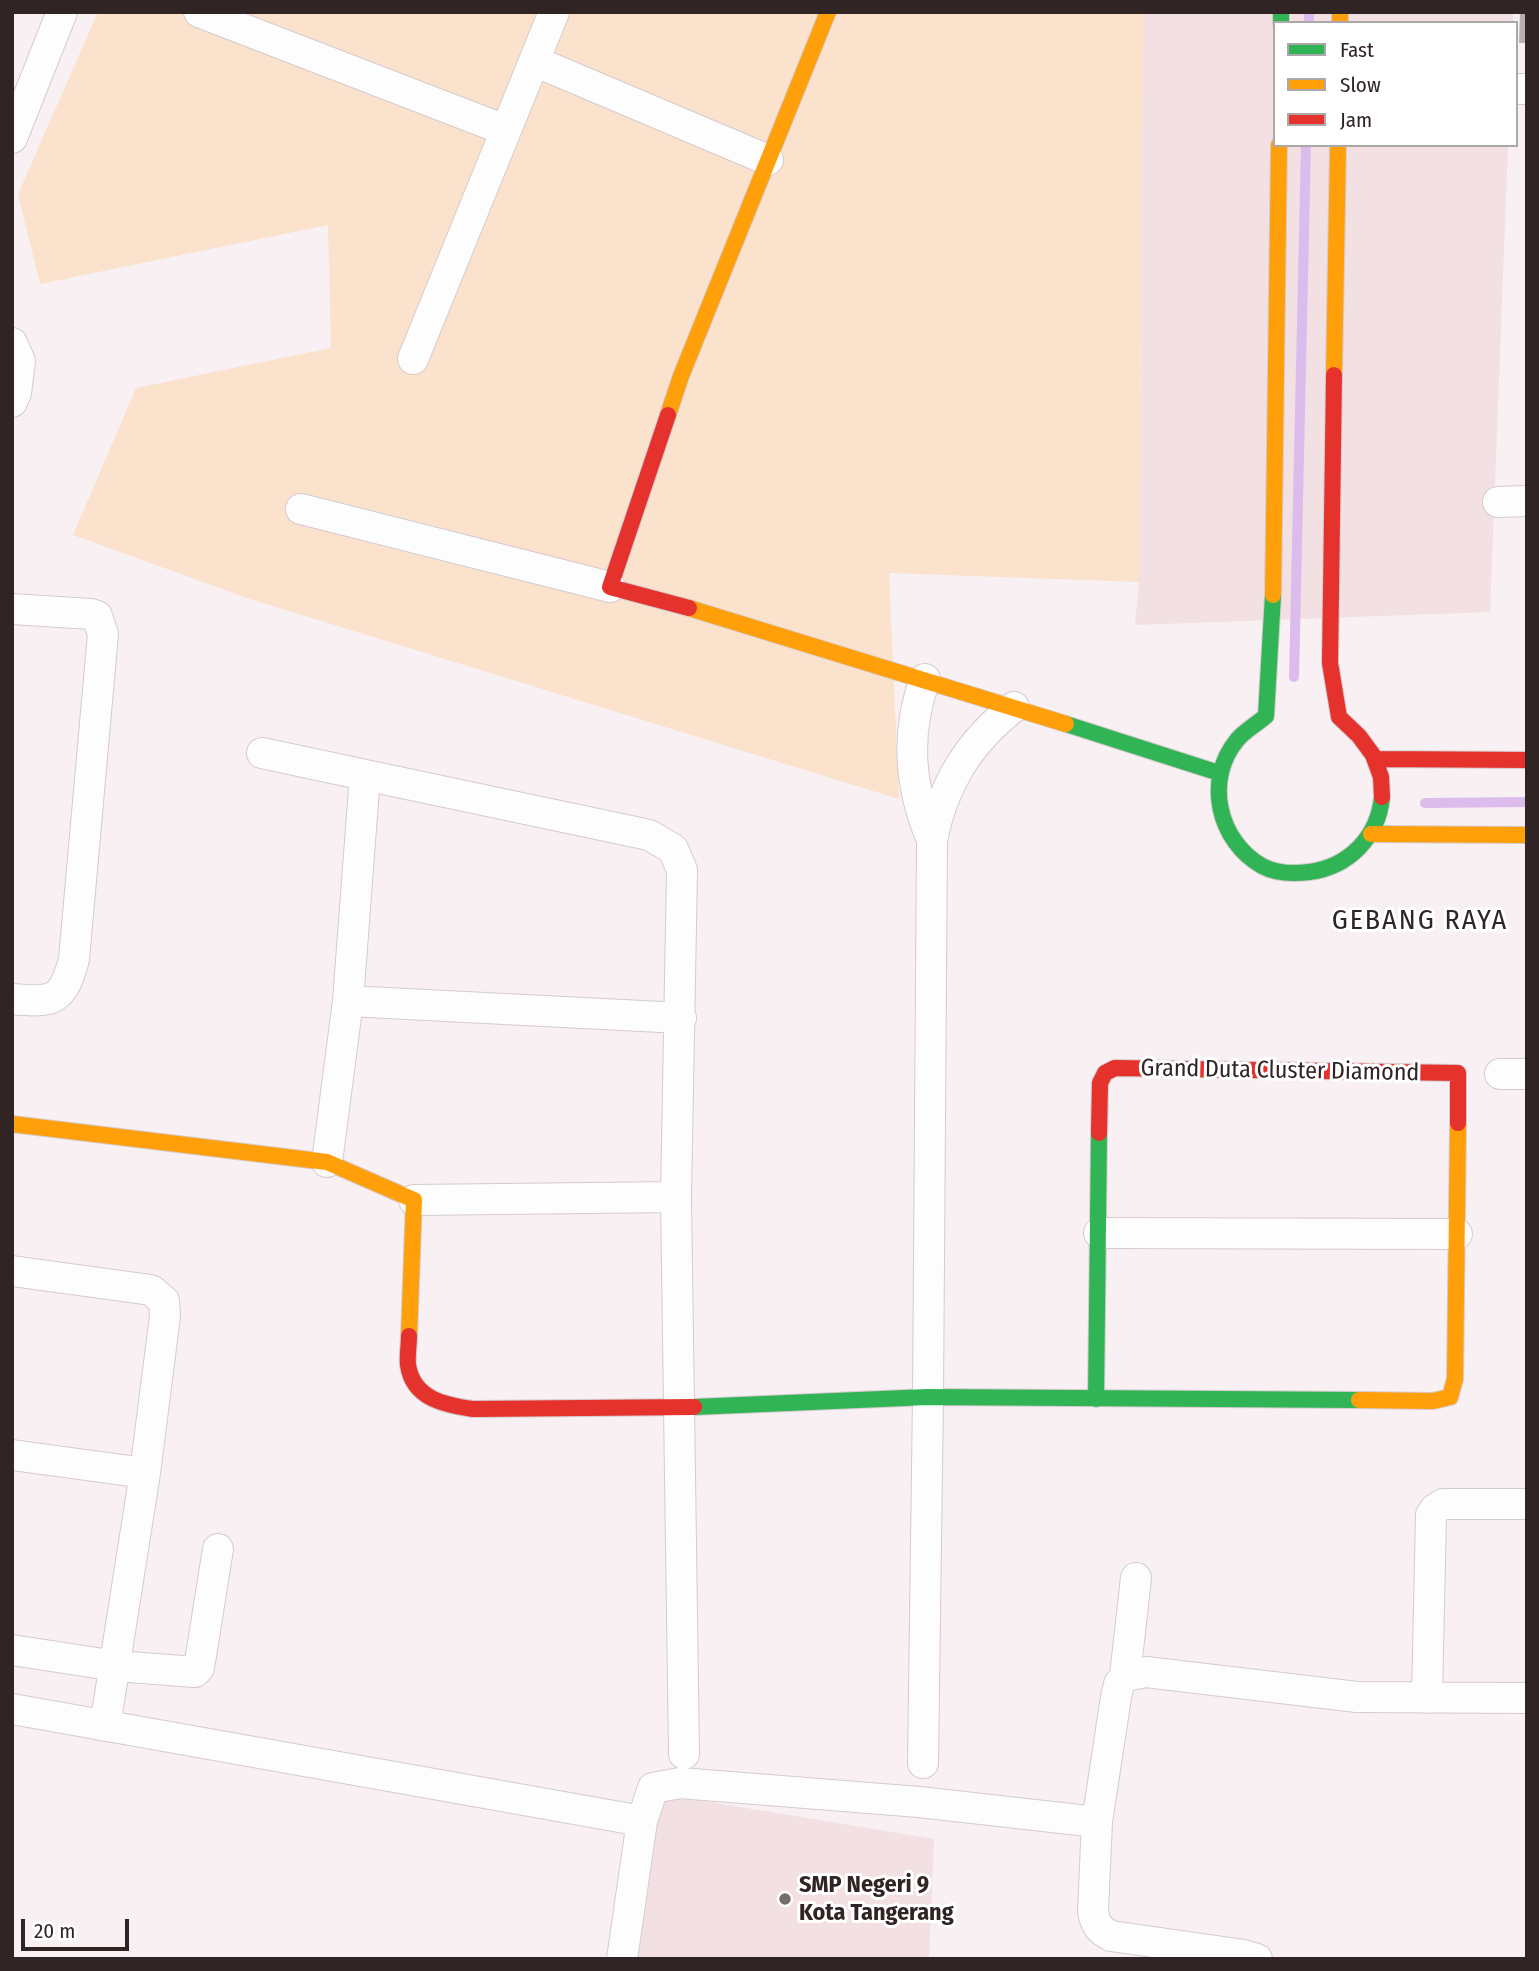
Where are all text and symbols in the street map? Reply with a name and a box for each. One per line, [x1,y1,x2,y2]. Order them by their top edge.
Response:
legend [1273,21,1518,147]
text: Fast [1340,37,1374,63]
text: Slow [1340,72,1381,98]
text: Jam [1340,107,1372,133]
district label: GEBANG RAYA [1333,904,1507,938]
street label: Grand Duta Cluster Diamond [1140,1054,1420,1088]
place label: SMP Negeri 9 Kota Tangerang [799,1871,954,1927]
marker: SMP Negeri 9 Kota Tangerang [777,1891,793,1907]
scale bar [24,1904,133,1948]
text: 20 m [34,1918,75,1944]

